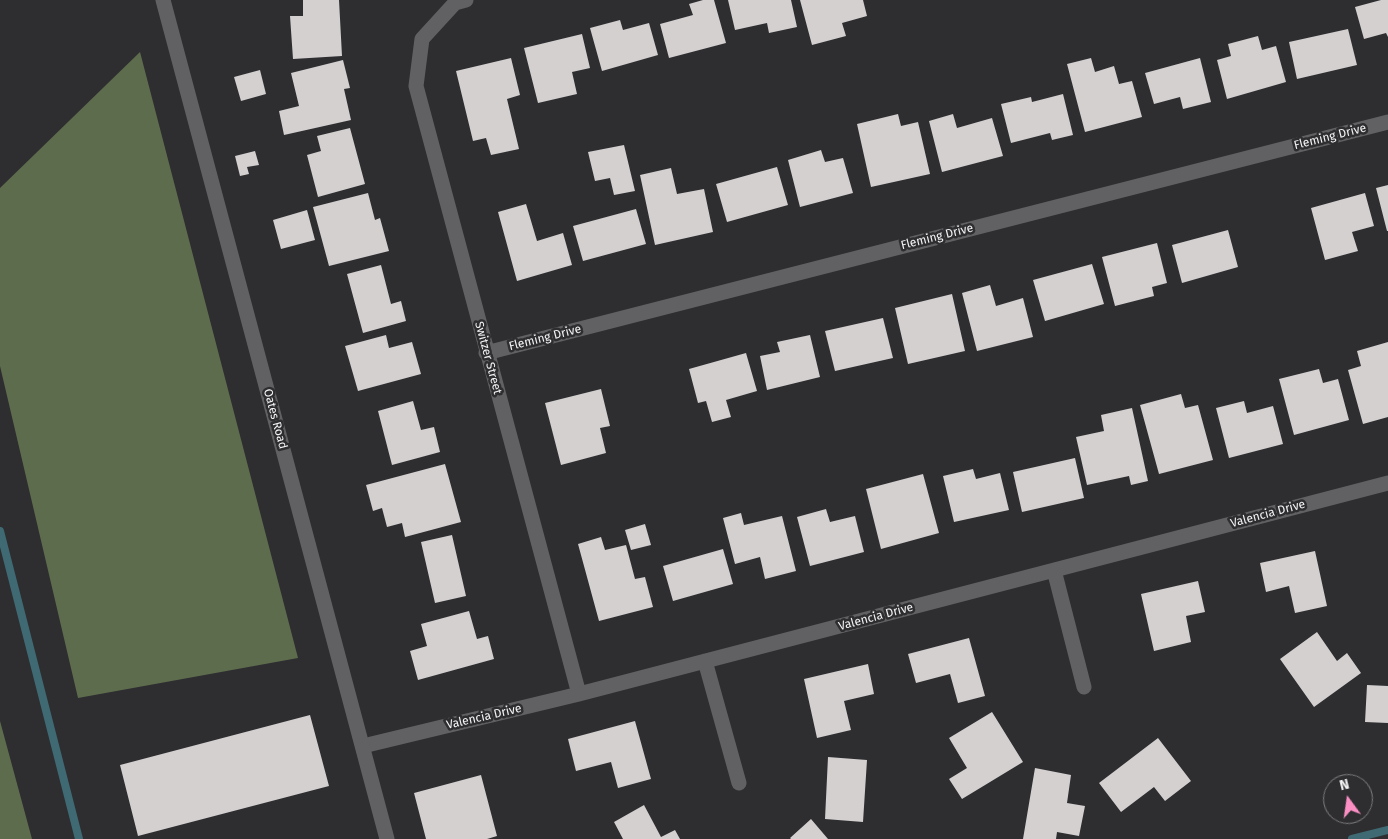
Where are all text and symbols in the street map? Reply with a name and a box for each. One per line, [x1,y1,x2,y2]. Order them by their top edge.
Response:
street label: Fleming Drive [1292,121,1368,153]
street label: Fleming Drive [899,221,975,253]
street label: Switzer Street [471,320,505,396]
street label: Fleming Drive [507,322,583,354]
street label: Oates Road [260,387,290,451]
street label: Valencia Drive [1229,497,1307,531]
street label: Valencia Drive [837,600,915,634]
street label: Valencia Drive [445,701,523,733]
north arrow [1323,774,1373,824]
text: N [1338,776,1351,794]

